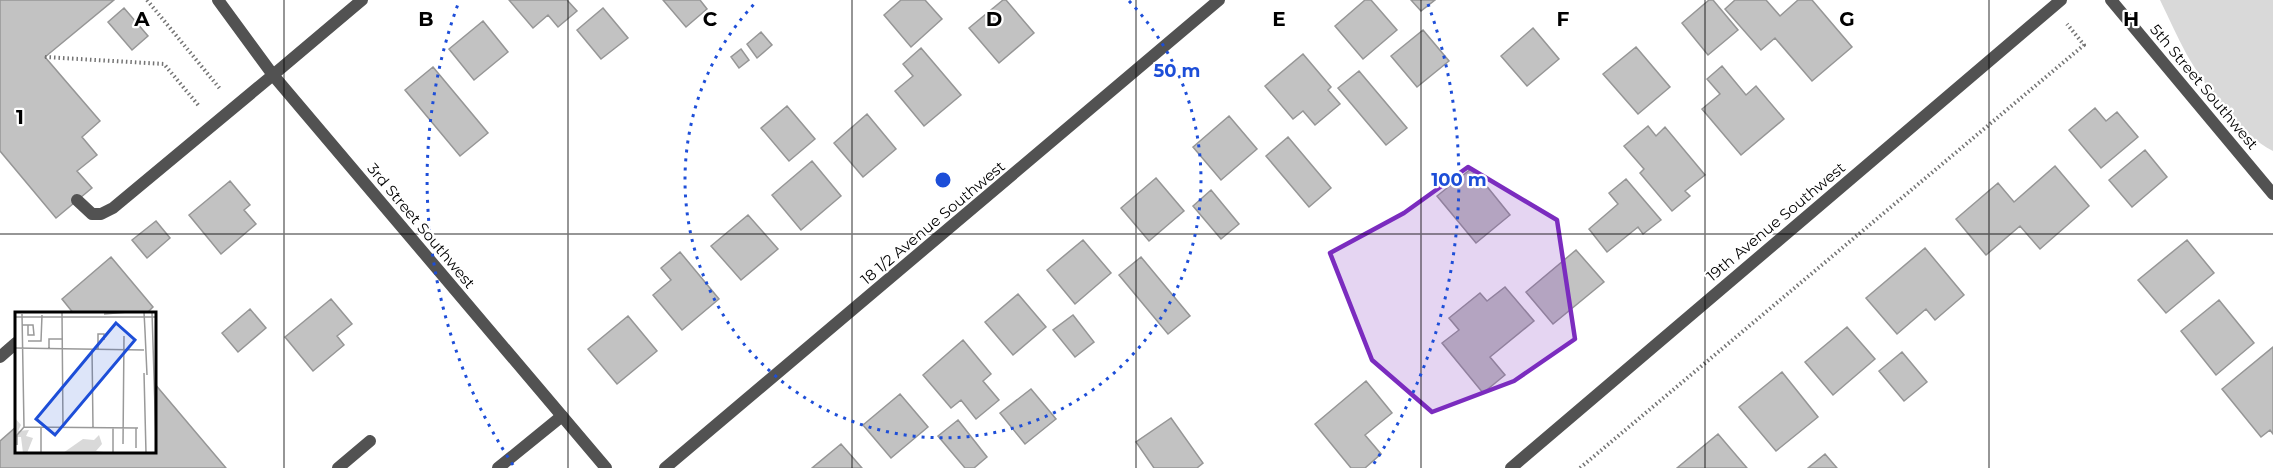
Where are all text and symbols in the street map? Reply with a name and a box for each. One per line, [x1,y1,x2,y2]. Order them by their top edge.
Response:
text: A [133,7,150,31]
text: B [418,7,434,31]
text: C [703,7,718,31]
text: D [986,7,1002,31]
text: E [1272,7,1286,31]
text: F [1557,7,1570,31]
text: G [1839,7,1855,31]
text: H [2123,7,2139,31]
street label: 5th Street Southwest [2146,20,2262,153]
text: 50 m [1154,60,1200,82]
text: 1 [16,105,24,129]
street label: 18 1/2 Avenue Southwest [857,157,1009,289]
street label: 19th Avenue Southwest [1702,158,1849,285]
street label: 3rd Street Southwest [363,159,479,292]
text: 100 m [1431,169,1487,191]
centre of rings [933,170,953,190]
inset map [15,312,156,453]

